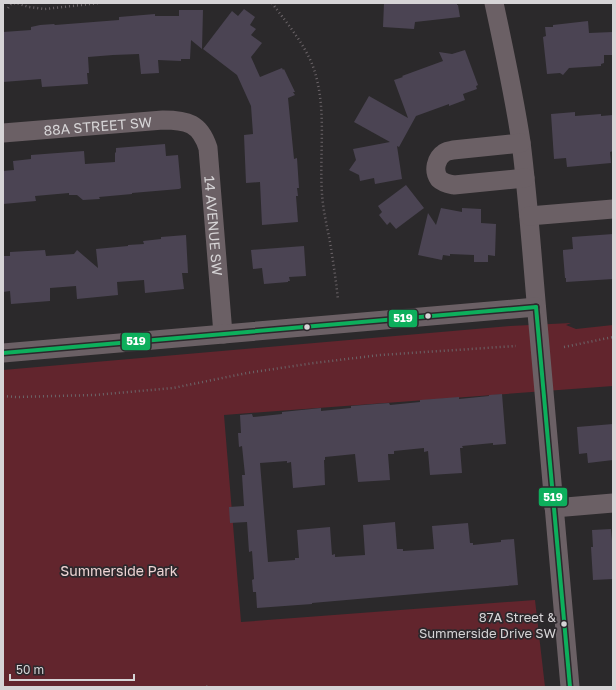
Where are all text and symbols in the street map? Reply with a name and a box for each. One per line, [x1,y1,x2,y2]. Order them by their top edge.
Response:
street label: 88A STREET SW [43,112,153,138]
street label: 14 AVENUE SW [202,175,227,277]
line badge: 519 [388,309,418,328]
text: 519 [393,311,413,324]
unlabelled marker [423,311,433,321]
unlabelled marker [302,322,312,332]
line badge: 519 [121,332,151,351]
text: 519 [126,334,146,347]
line badge: 519 [538,487,568,507]
text: 519 [543,490,563,503]
park label: Summerside Park [60,562,178,579]
place label: 87A Street & Summerside Drive SW [419,609,557,641]
marker: 87A Street & Summerside Drive SW [559,619,569,629]
scale bar [10,656,134,682]
text: 50 m [16,662,44,677]

